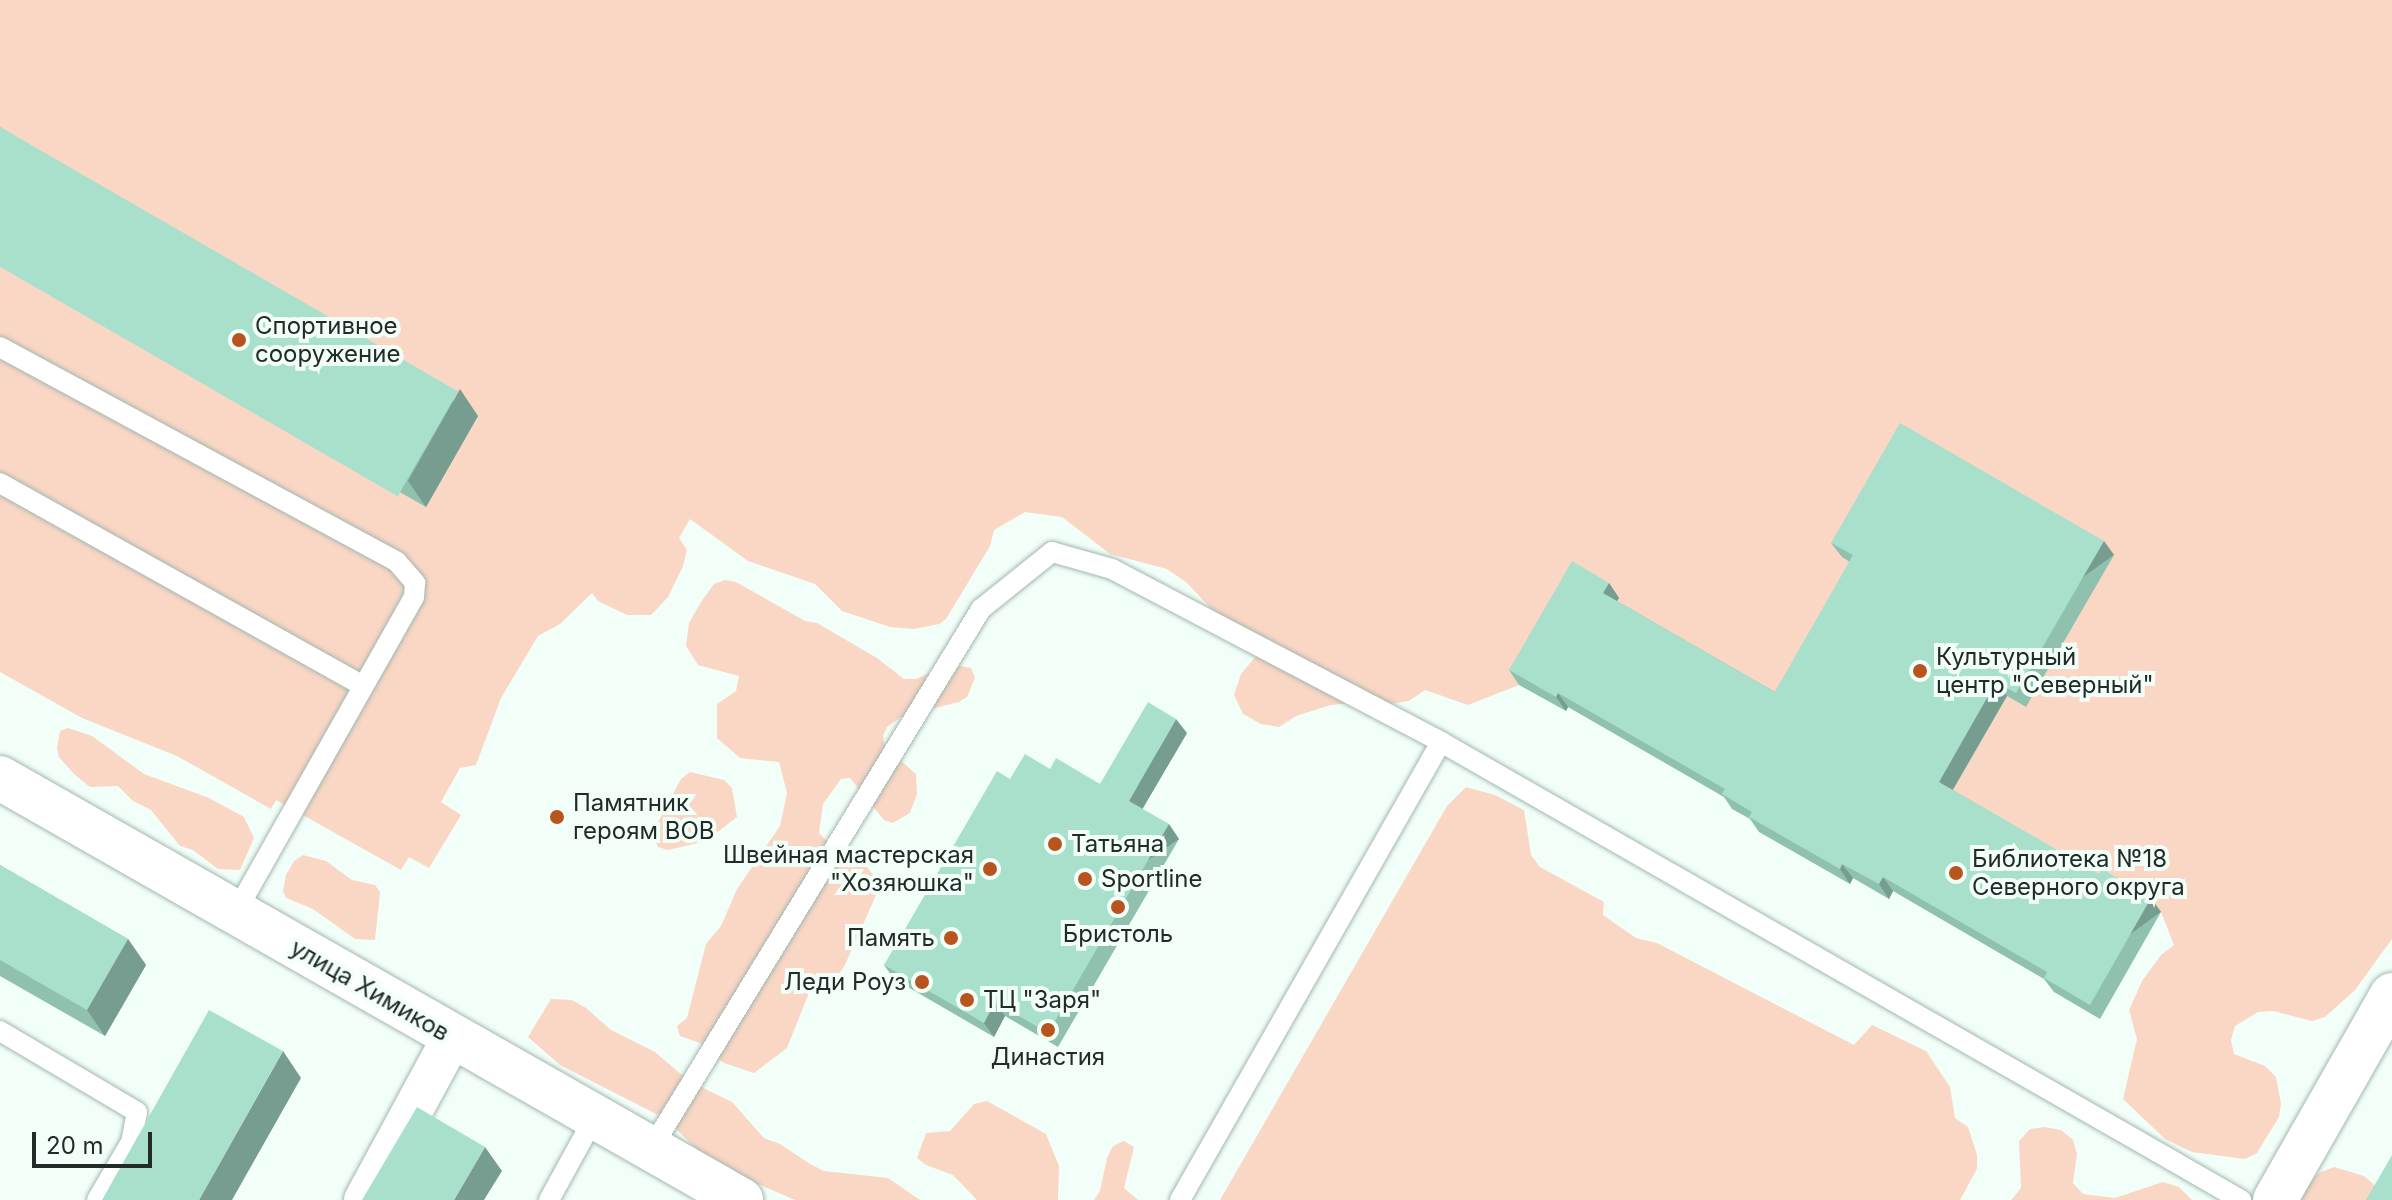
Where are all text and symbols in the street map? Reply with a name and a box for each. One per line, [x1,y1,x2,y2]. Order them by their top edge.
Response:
place label: Спортивное сооружение [255,312,400,368]
marker: Спортивное сооружение [230,331,248,349]
place label: Культурный центр "Северный" [1936,643,2154,699]
marker: Культурный центр "Северный" [1911,662,1929,680]
place label: Памятник героям ВОВ [573,789,714,845]
marker: Памятник героям ВОВ [548,808,566,826]
place label: Татьяна [1071,830,1164,858]
marker: Татьяна [1046,835,1064,853]
place label: Швейная мастерская "Хозяюшка" [723,841,974,897]
place label: Библиотека №18 Северного округа [1972,845,2185,901]
marker: Швейная мастерская "Хозяюшка" [981,860,999,878]
marker: Библиотека №18 Северного округа [1947,864,1965,882]
place label: Sportline [1101,865,1203,893]
marker: Sportline [1076,870,1094,888]
marker: Бристоль [1109,898,1127,916]
place label: Бристоль [1063,920,1173,948]
place label: Память [847,924,935,952]
marker: Память [942,929,960,947]
street label: улица Химиков [285,933,455,1047]
place label: Леди Роуз [784,968,906,996]
marker: Леди Роуз [913,973,931,991]
place label: ТЦ "Заря" [983,986,1101,1014]
marker: ТЦ "Заря" [958,991,976,1009]
marker: Династия [1039,1021,1057,1039]
place label: Династия [991,1043,1105,1071]
scale bar [36,1116,156,1166]
text: 20 m [46,1131,104,1160]

